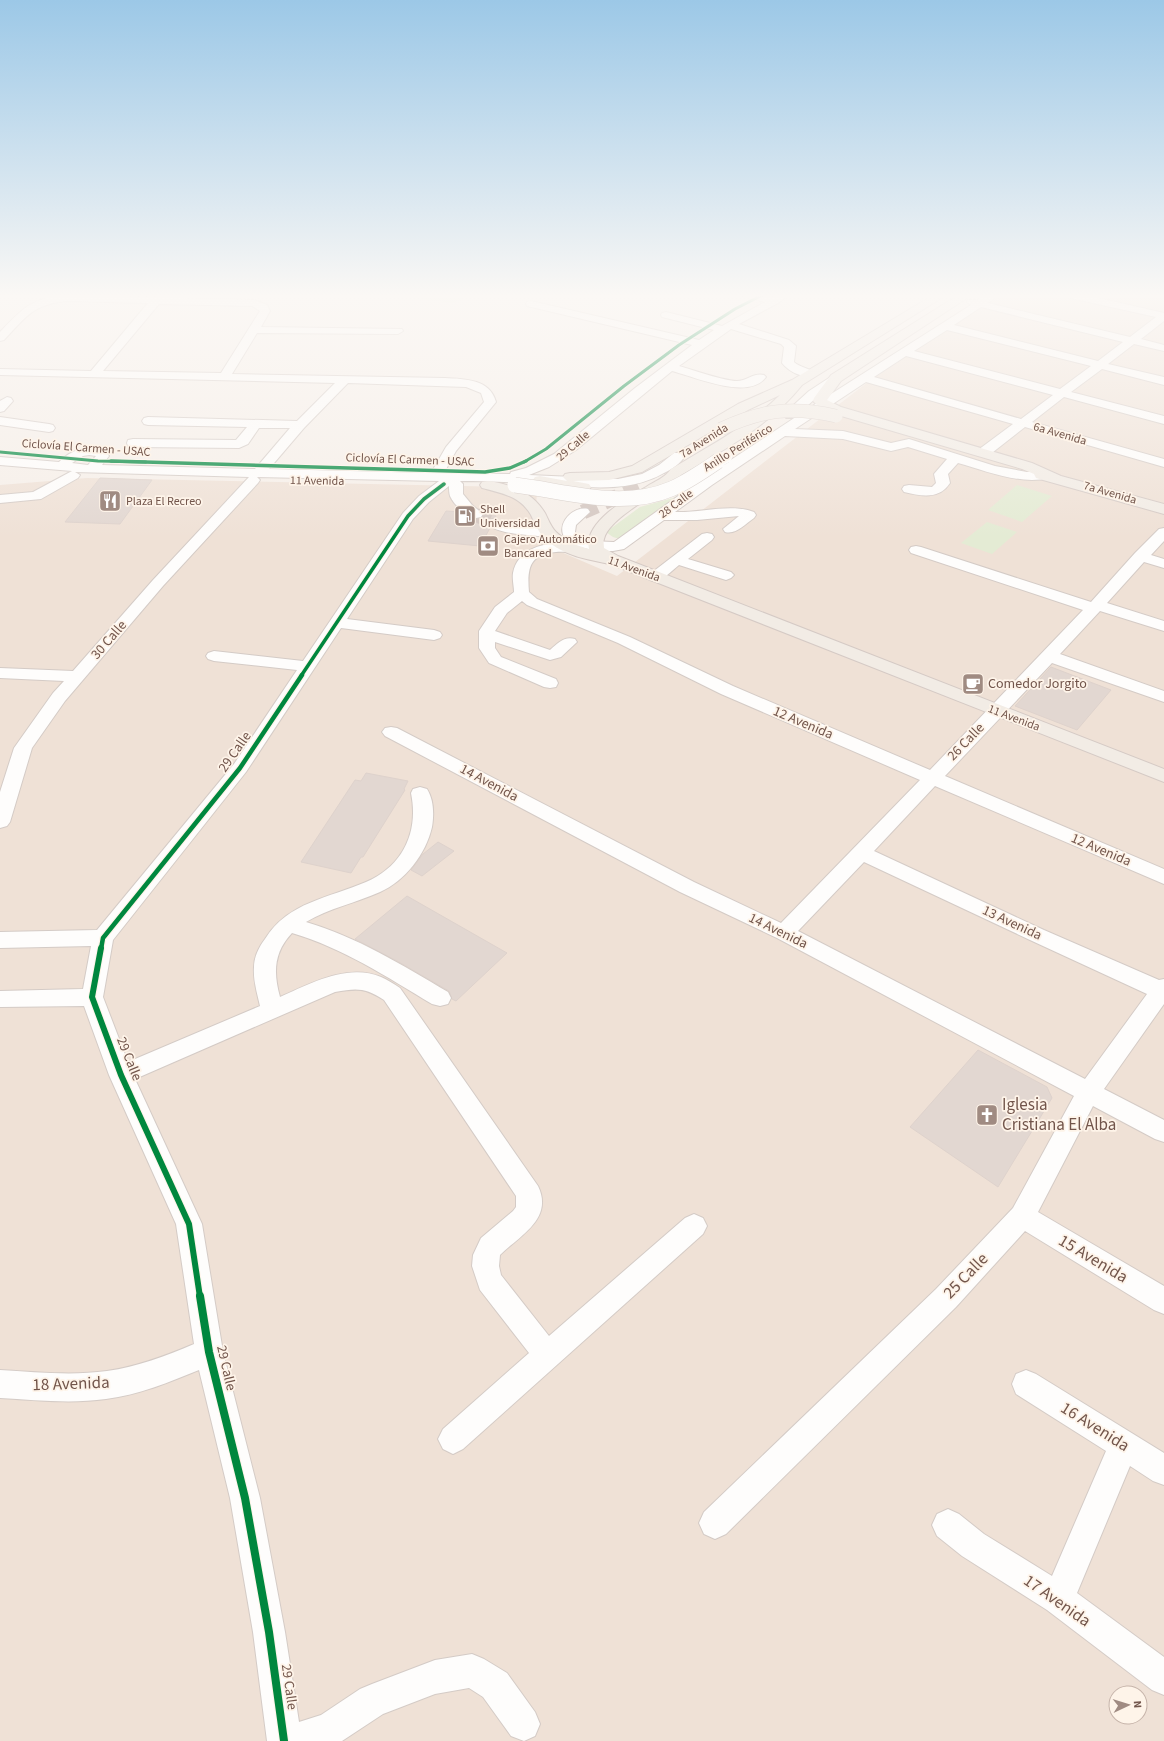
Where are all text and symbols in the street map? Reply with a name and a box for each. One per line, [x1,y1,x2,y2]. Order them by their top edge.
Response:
street label: 6a Avenida [1031,418,1089,450]
street label: 7a Avenida [676,419,732,463]
street label: Anillo Periférico [700,420,776,476]
street label: 29 Calle [553,427,593,465]
street label: Ciclovía El Carmen - USAC [21,435,151,461]
street label: Ciclovía El Carmen - USAC [345,449,475,471]
street label: 11 Avenida [290,472,344,490]
street label: 7a Avenida [1081,477,1139,509]
street label: 28 Calle [655,485,697,523]
restaurant icon: Plaza El Recreo [97,488,123,514]
place label: Plaza El Recreo [126,493,202,510]
place label: Shell Universidad [480,501,540,532]
fuel station icon: Shell Universidad [452,503,478,529]
place label: Cajero Automático Bancared [504,531,597,562]
bank icon: Cajero Automático Bancared [475,533,501,559]
street label: 11 Avenida [605,552,663,586]
street label: 30 Calle [86,616,132,664]
cafe icon: Comedor Jorgito [960,671,986,697]
place label: Comedor Jorgito [988,674,1087,694]
street label: 11 Avenida [986,700,1042,736]
street label: 12 Avenida [770,701,836,745]
street label: 26 Calle [943,719,989,765]
street label: 29 Calle [214,727,256,777]
street label: 14 Avenida [456,759,522,807]
street label: 12 Avenida [1068,828,1134,872]
street label: 13 Avenida [979,901,1045,945]
street label: 14 Avenida [745,908,811,954]
street label: 29 Calle [111,1034,147,1084]
place label: Iglesia Cristiana El Alba [1002,1093,1116,1137]
church icon: Iglesia Cristiana El Alba [974,1102,1000,1128]
street label: 15 Avenida [1054,1229,1132,1289]
street label: 25 Calle [938,1248,994,1304]
street label: 29 Calle [211,1343,241,1393]
street label: 18 Avenida [32,1371,110,1397]
street label: 16 Avenida [1056,1396,1134,1458]
street label: 17 Avenida [1018,1569,1096,1633]
street label: 29 Calle [276,1663,302,1711]
north arrow [1108,1685,1148,1725]
text: N [1130,1700,1145,1709]

